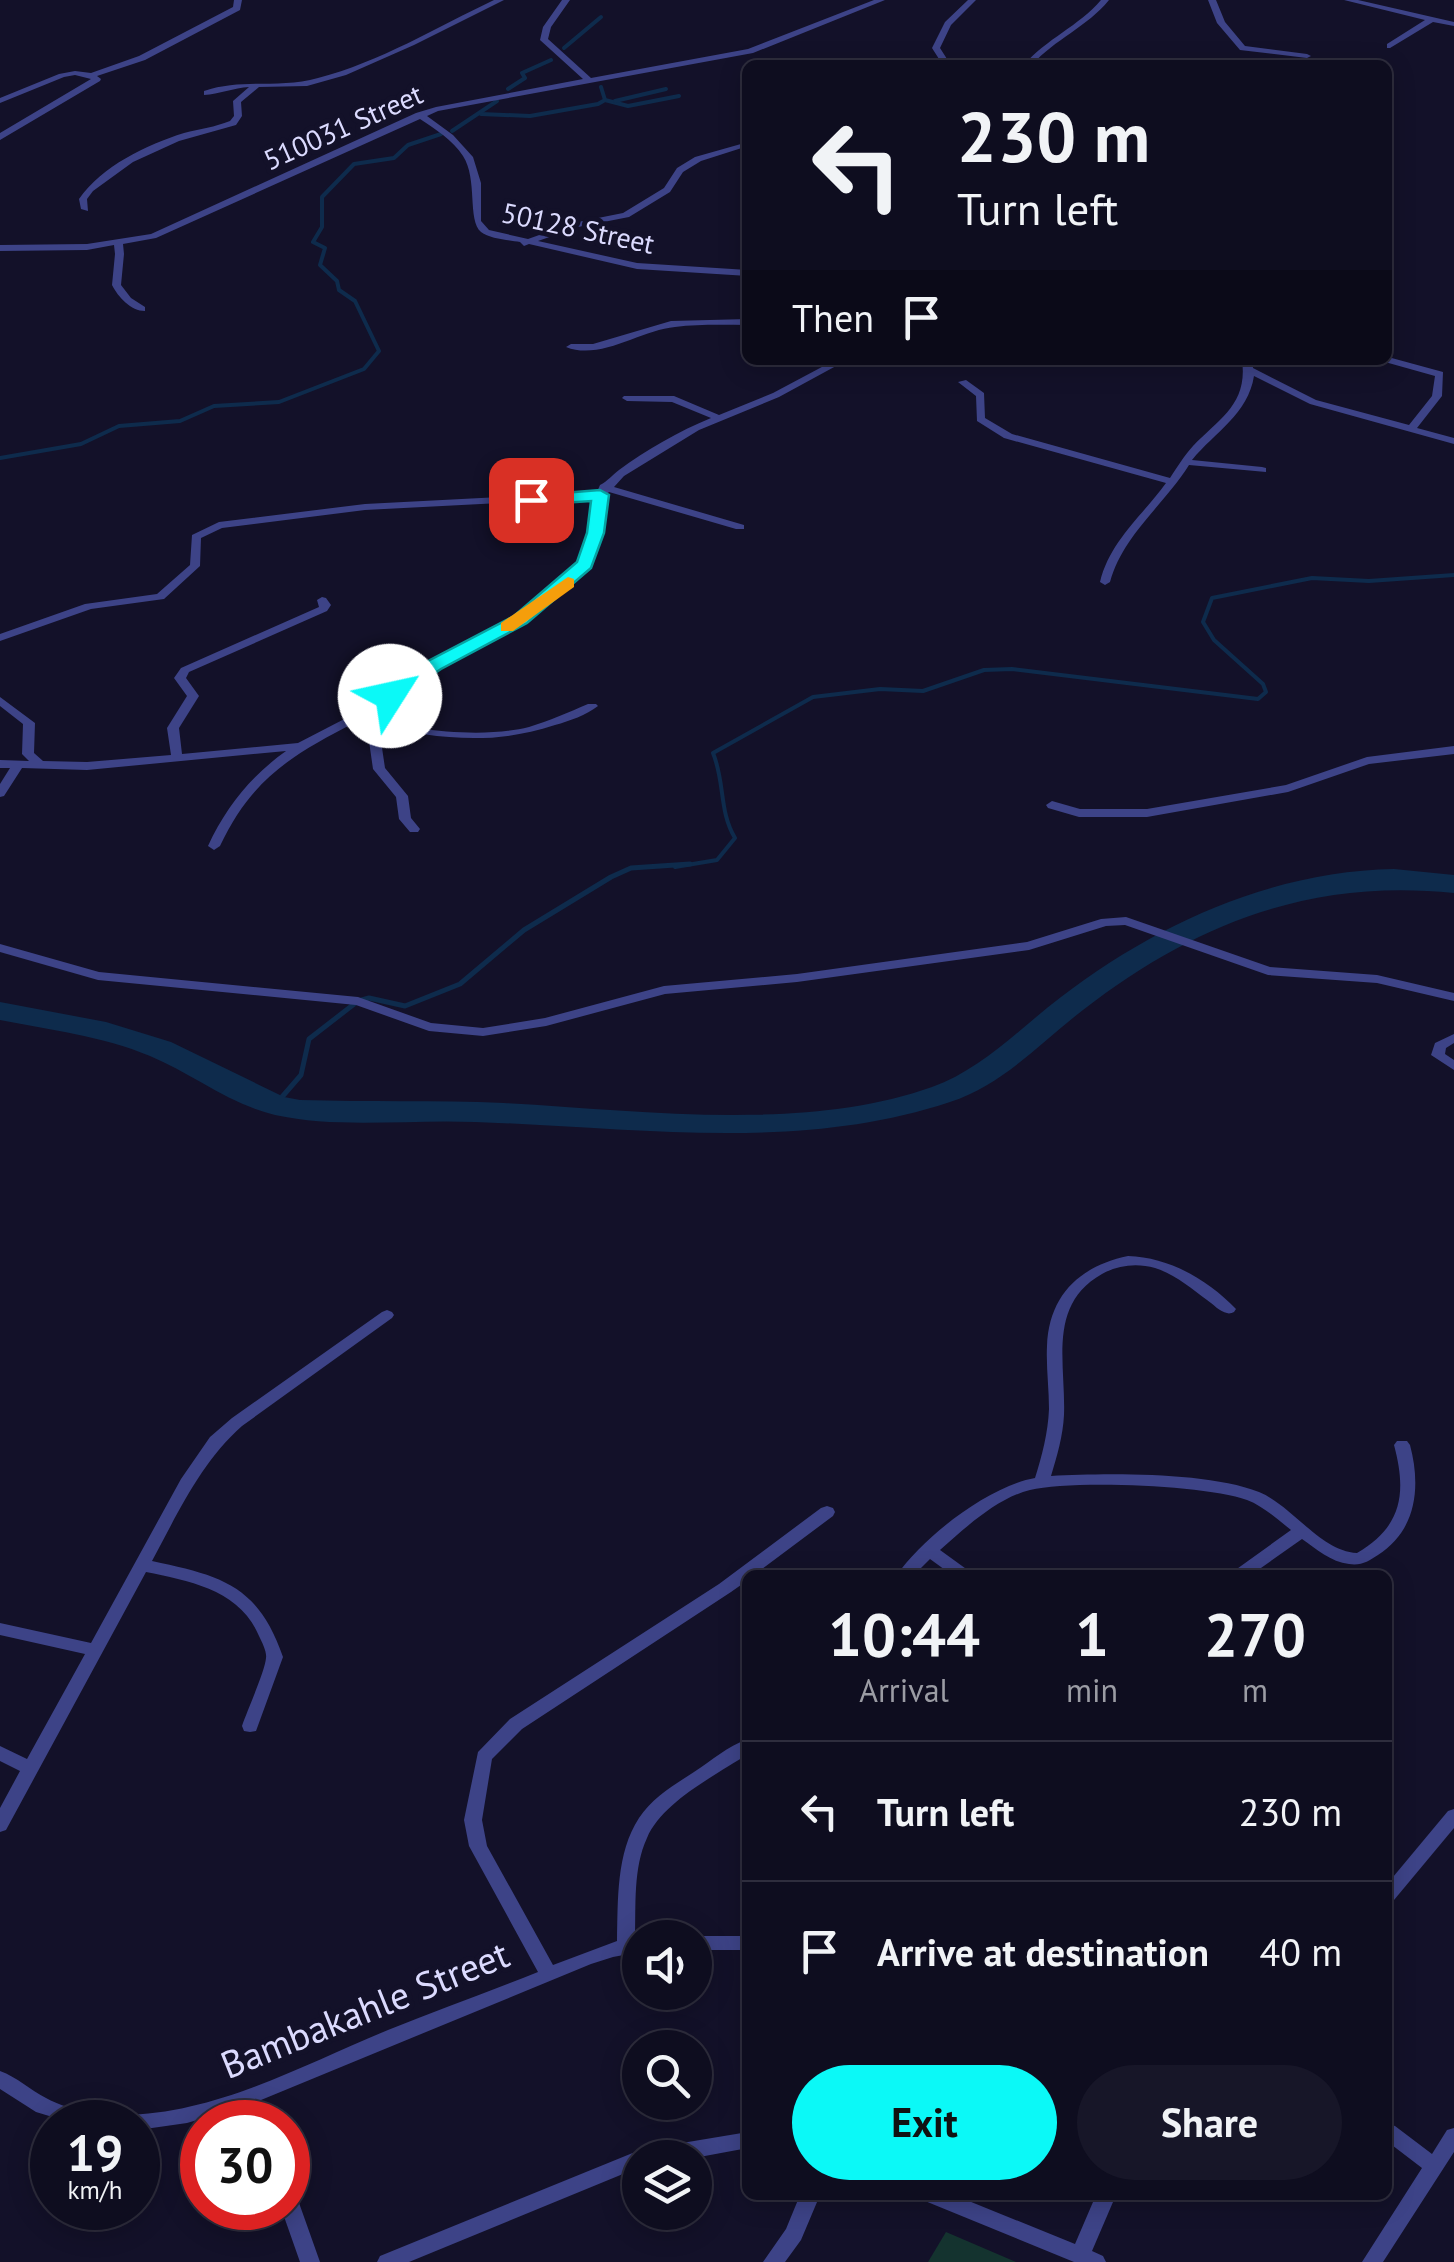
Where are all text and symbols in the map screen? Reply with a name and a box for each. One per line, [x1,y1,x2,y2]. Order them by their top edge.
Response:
street label: 510031 Street [257,75,429,178]
text: 230 m [957,91,1150,181]
icon: left [792,100,922,230]
text: Turn left [957,179,1118,237]
street label: 50128 Street [498,193,658,262]
icon: arrive [894,290,949,345]
text: Then [792,293,874,342]
pin [489,458,574,543]
icon: arrive [504,473,559,528]
position arrow [338,644,442,748]
text: 10:44 [828,1595,980,1673]
text: 1 [1075,1595,1109,1673]
text: 270 [1204,1595,1306,1673]
text: Arrival [859,1669,949,1711]
text: min [1066,1669,1118,1711]
text: m [1242,1669,1268,1711]
icon: left [792,1784,847,1839]
text: Turn left [877,1787,1014,1836]
text: 230 m [1239,1787,1342,1836]
map controls [622,1920,712,2230]
button: sound [622,1920,712,2010]
icon: arrive [792,1924,847,1979]
text: Arrive at destination [877,1927,1209,1976]
text: 40 m [1260,1927,1342,1976]
street label: Bambakahle Street [213,1928,516,2089]
button: search [622,2030,712,2120]
button: Exit [792,2065,1057,2180]
button: Share [1077,2065,1342,2180]
speed limit sign: 30 [180,2100,310,2230]
text: 19 [67,2120,123,2185]
button: layers [622,2140,712,2230]
text: km/h [68,2174,122,2206]

